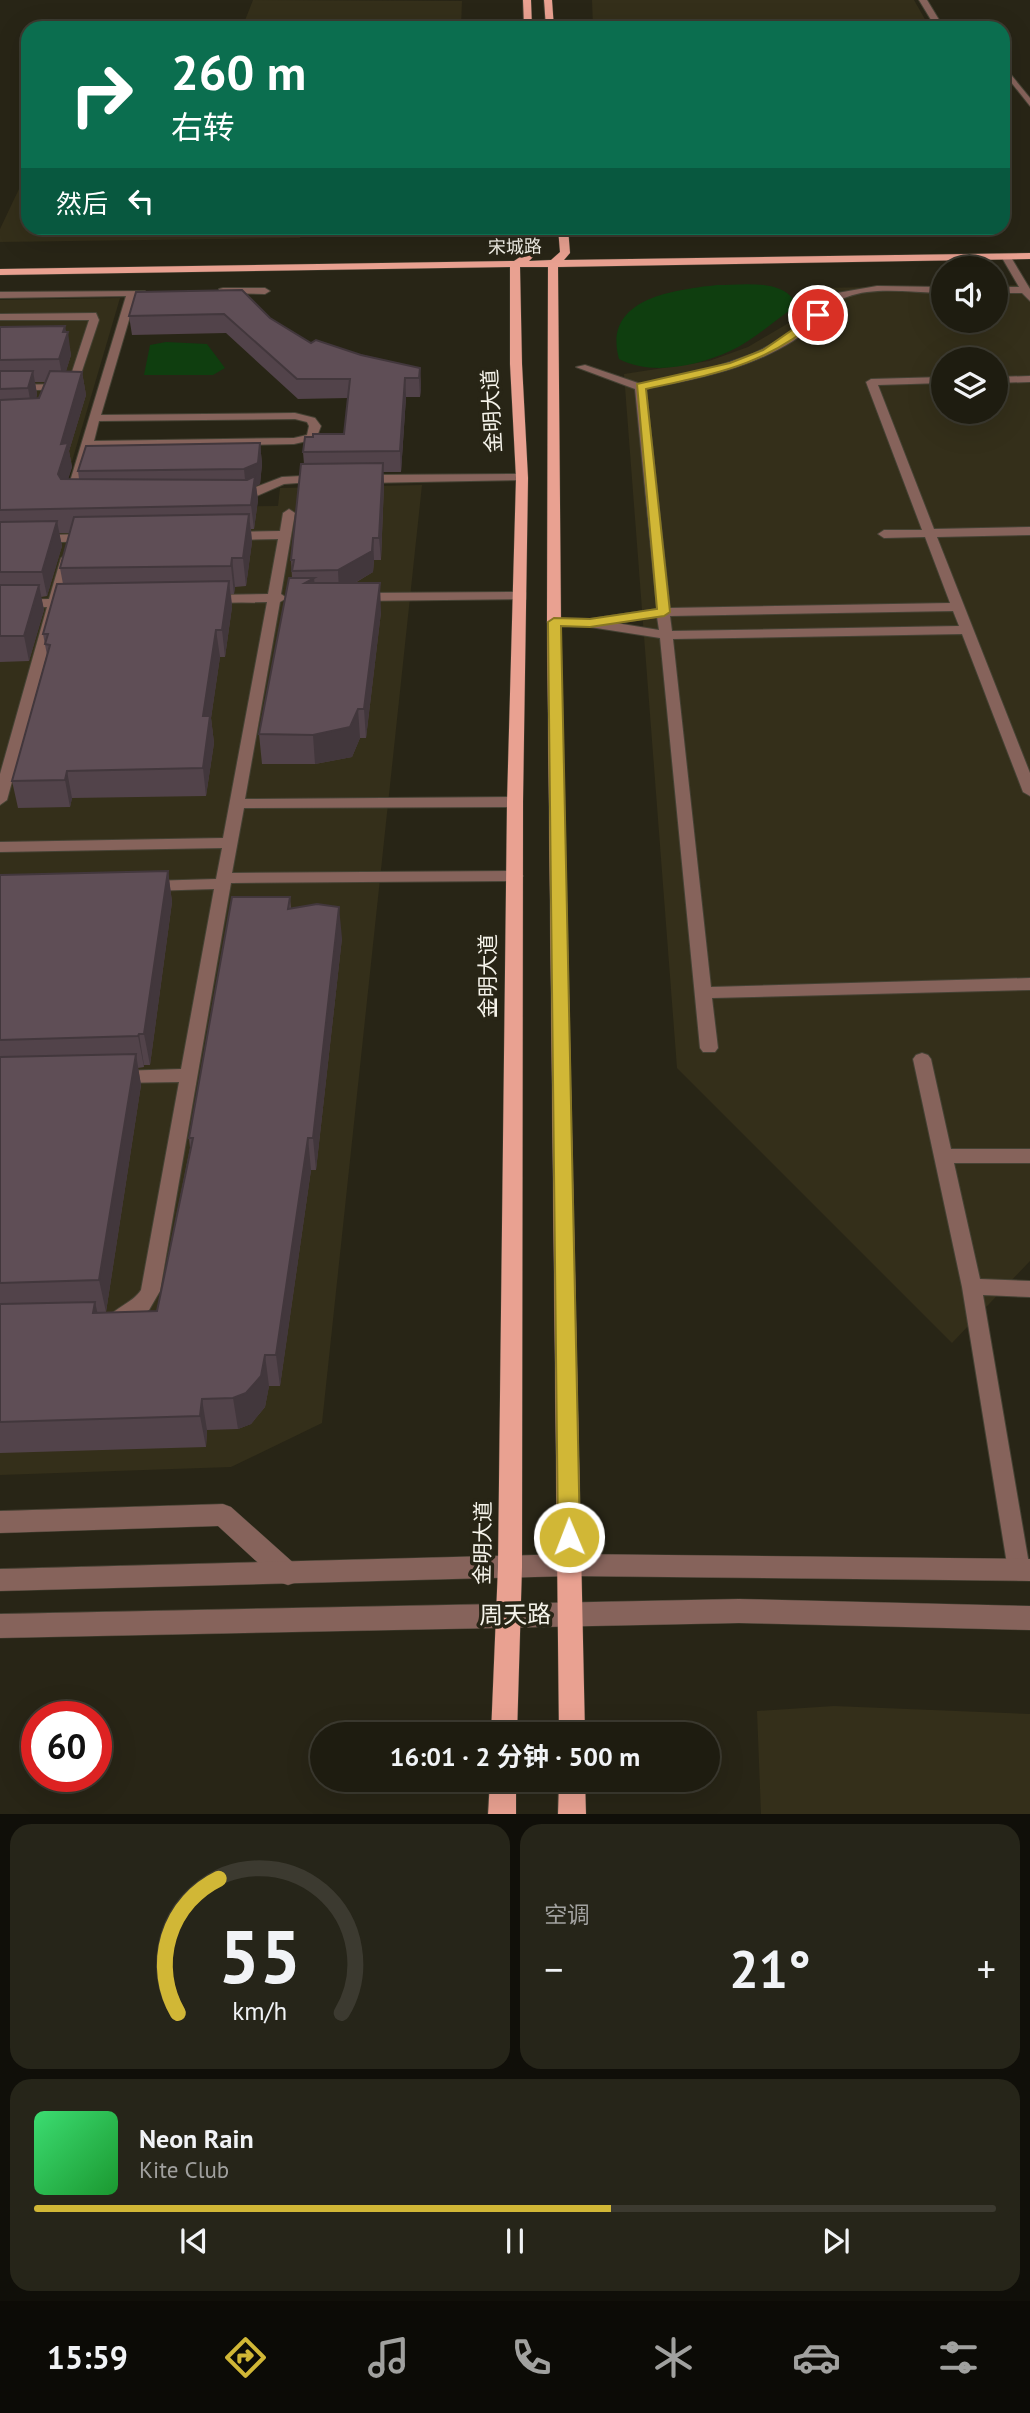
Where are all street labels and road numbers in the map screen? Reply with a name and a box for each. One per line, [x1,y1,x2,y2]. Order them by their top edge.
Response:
street label: 宋城路 [488,235,542,258]
street label: 金明大道 [476,368,507,454]
street label: 金明大道 [474,934,501,1018]
street label: 金明大道 [468,1501,497,1585]
street label: 周天路 [479,1598,551,1631]

